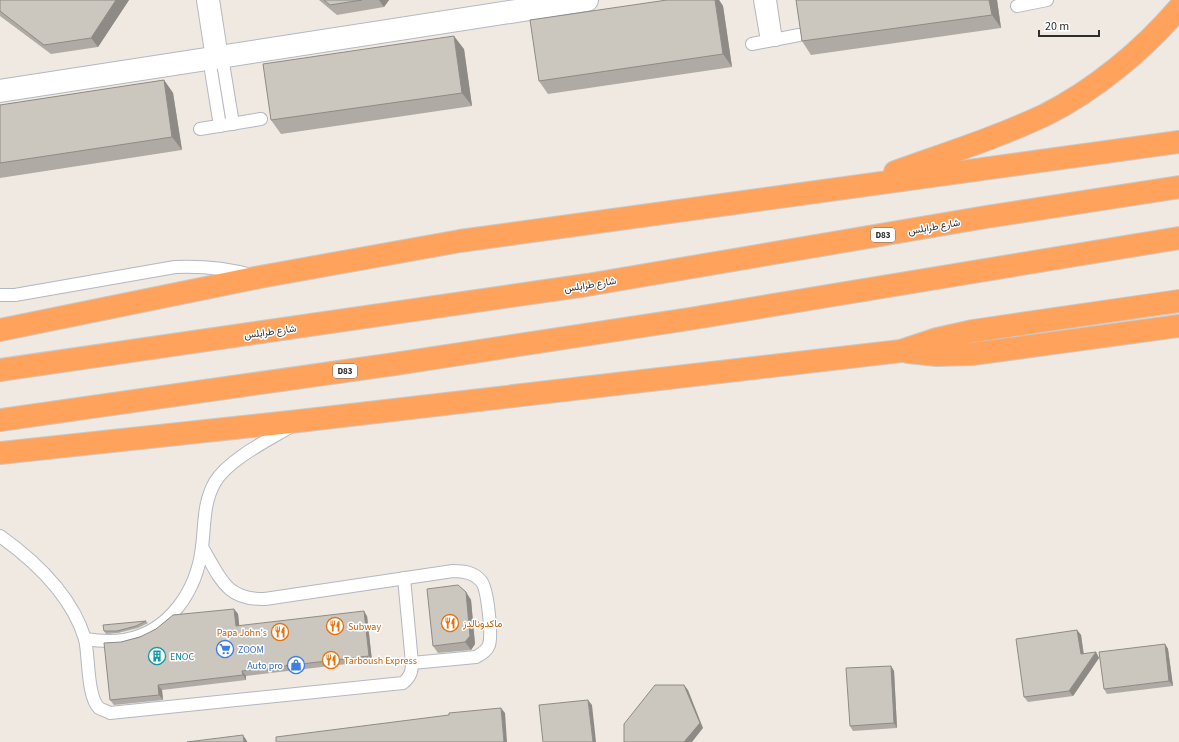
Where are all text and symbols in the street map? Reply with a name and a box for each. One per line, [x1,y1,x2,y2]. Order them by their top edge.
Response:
scale bar [1039,12,1099,38]
text: 20 m [1045,18,1069,35]
street label: شارع طرابلس [907,216,961,238]
road number: D83 [871,228,895,242]
street label: شارع طرابلس [563,274,617,296]
street label: شارع طرابلس [243,321,297,343]
road number: D83 [333,364,357,378]
restaurant icon: ماكدونالدز [440,613,460,633]
restaurant icon: Subway [325,616,345,636]
place label: ماكدونالدز [462,617,502,631]
place label: Subway [348,620,381,634]
restaurant icon: Papa John's [270,622,290,642]
place label: Papa John's [217,626,267,640]
supermarket icon: ZOOM [215,639,235,659]
place label: ZOOM [238,643,264,657]
building icon: ENOC [147,646,167,666]
place label: ENOC [170,650,194,664]
restaurant icon: Tarboush Express [321,650,341,670]
place label: Tarboush Express [344,654,417,668]
shop icon: Auto pro [286,655,306,675]
place label: Auto pro [247,659,283,673]

